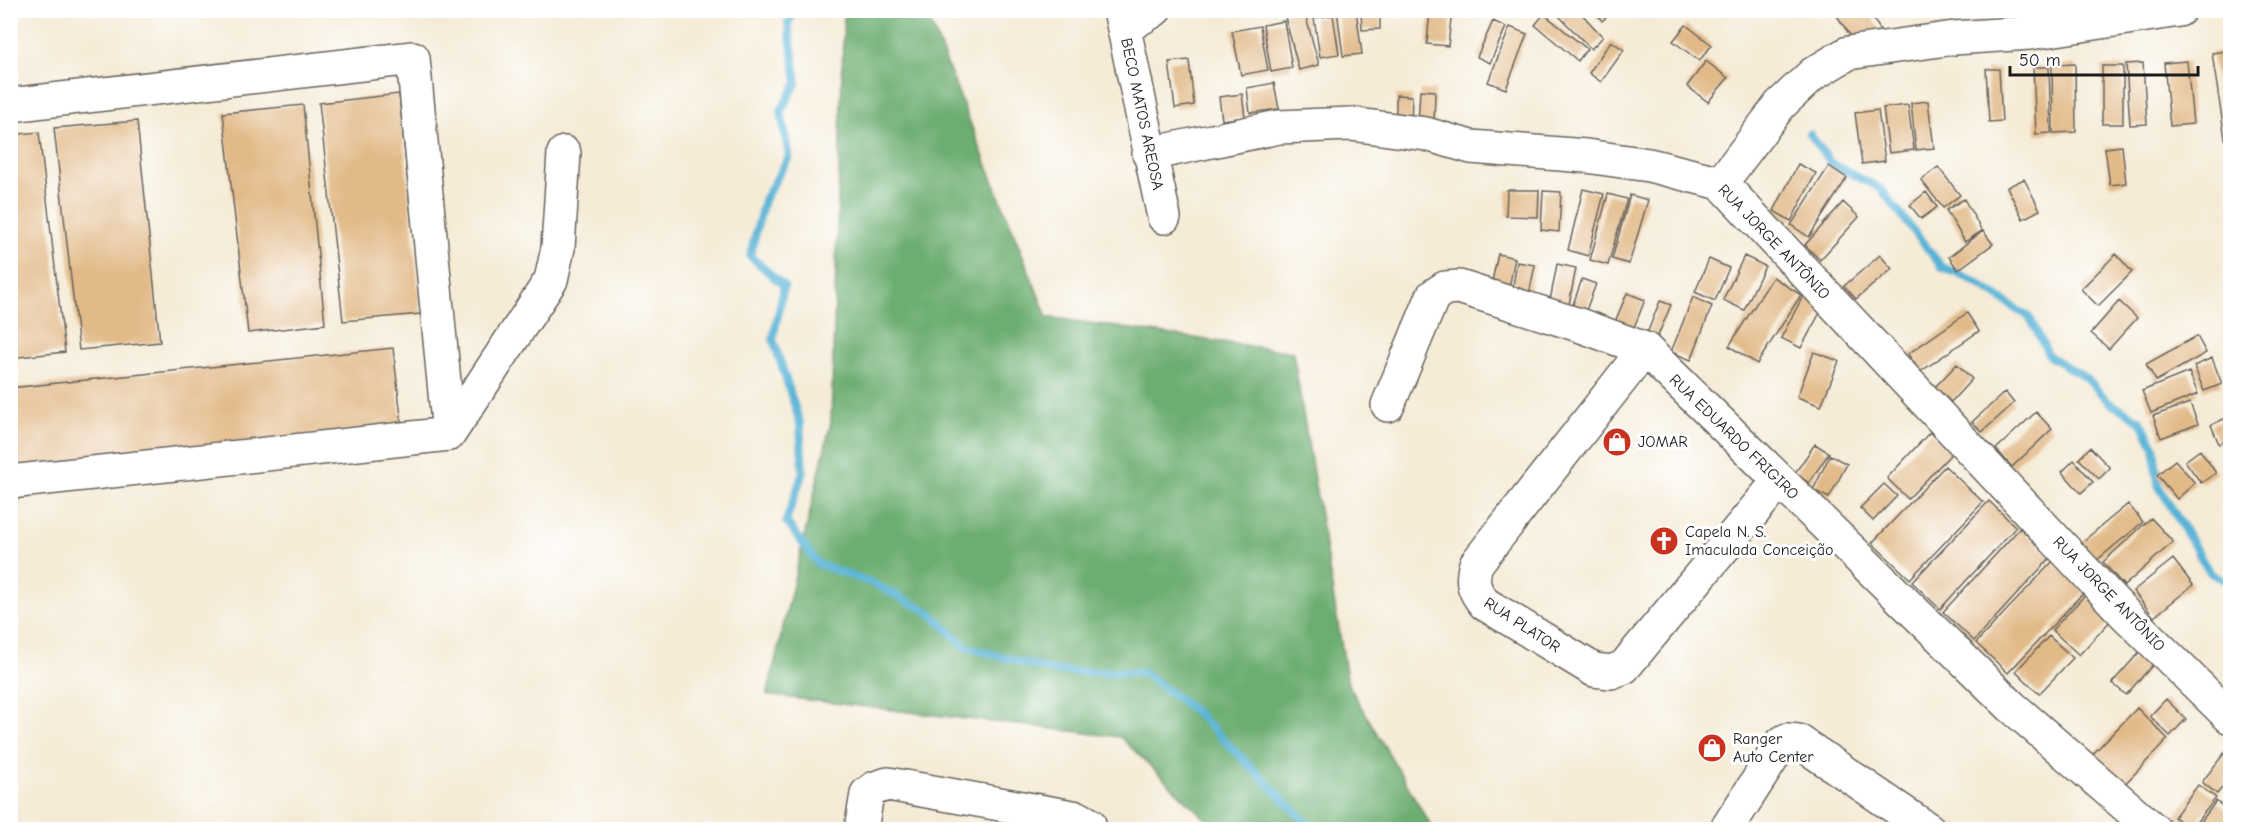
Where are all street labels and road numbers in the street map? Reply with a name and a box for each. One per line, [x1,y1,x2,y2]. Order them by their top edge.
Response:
street label: BECO MATOS AREOSA [1117,36,1167,192]
street label: RUA JORGE ANTÔNIO [1714,180,1834,303]
street label: RUA EDUARDO FRIGIRO [1666,371,1802,503]
street label: RUA JORGE ANTÔNIO [2049,532,2169,655]
street label: RUA PLATOR [1480,594,1564,657]

